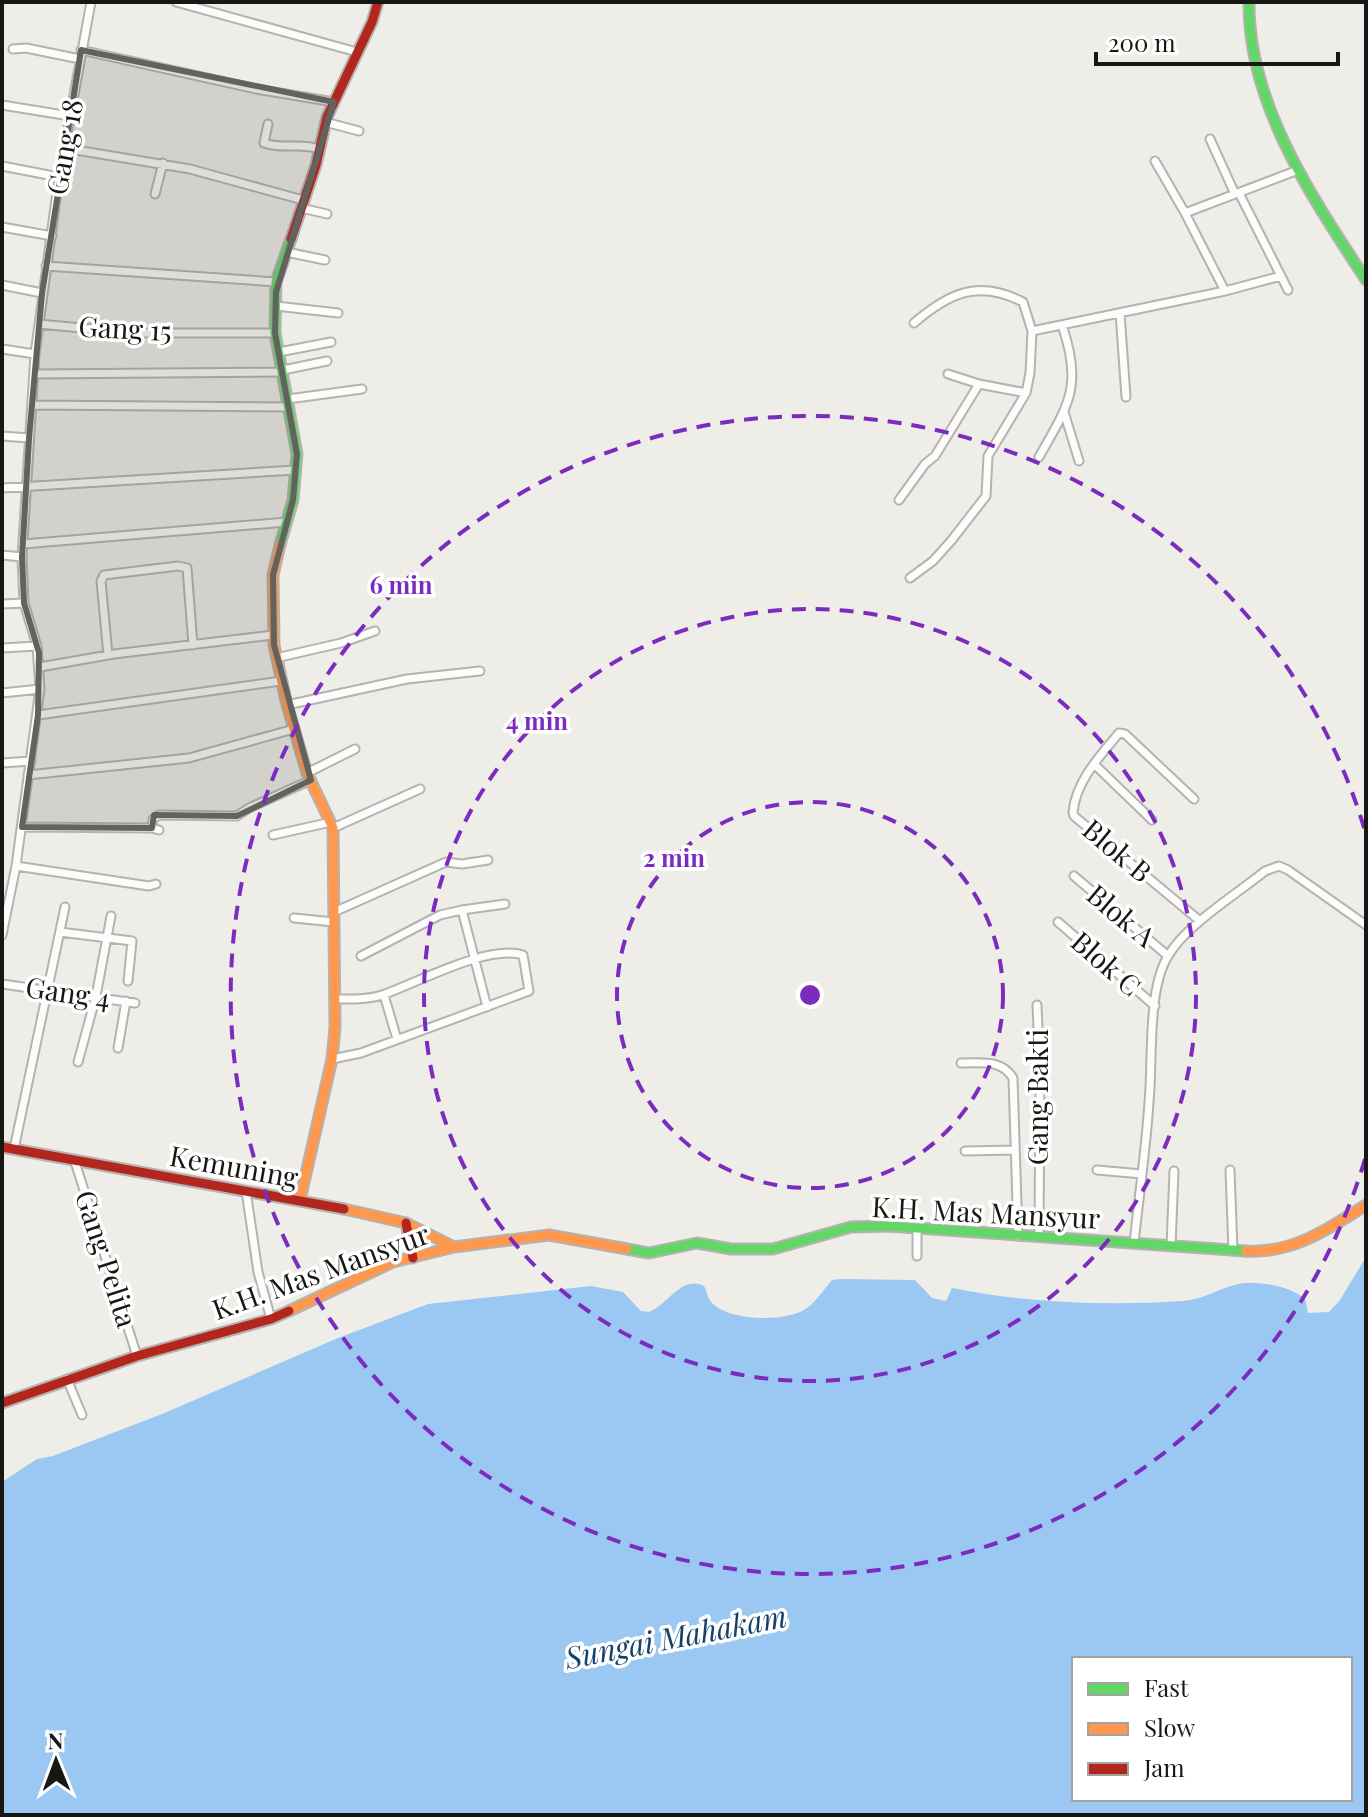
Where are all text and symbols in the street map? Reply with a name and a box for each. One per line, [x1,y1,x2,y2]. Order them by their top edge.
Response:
scale bar [1096,16,1338,66]
text: 200 m [1108,26,1176,58]
street label: Gang 18 [37,96,90,198]
street label: Gang 15 [78,307,173,348]
text: 6 min [369,568,433,600]
text: 4 min [506,704,568,736]
street label: Blok B [1076,810,1160,890]
text: 2 min [643,841,705,873]
street label: Blok A [1080,875,1164,955]
street label: Blok C [1064,922,1150,1003]
street label: Gang 4 [24,967,113,1016]
centre of rings [796,981,824,1009]
street label: Gang Bakti [1018,1029,1055,1165]
street label: Kemuning [167,1136,302,1195]
street label: Gang Pelita [68,1185,147,1332]
street label: K.H. Mas Mansyur [871,1187,1102,1236]
street label: K.H. Mas Mansyur [207,1214,435,1327]
water label: Sungai Mahakam [560,1595,790,1677]
legend [1072,1657,1352,1801]
text: Fast [1144,1671,1189,1703]
text: Slow [1144,1711,1196,1743]
north arrow [16,1721,96,1801]
text: N [47,1725,64,1755]
text: Jam [1143,1751,1185,1783]

